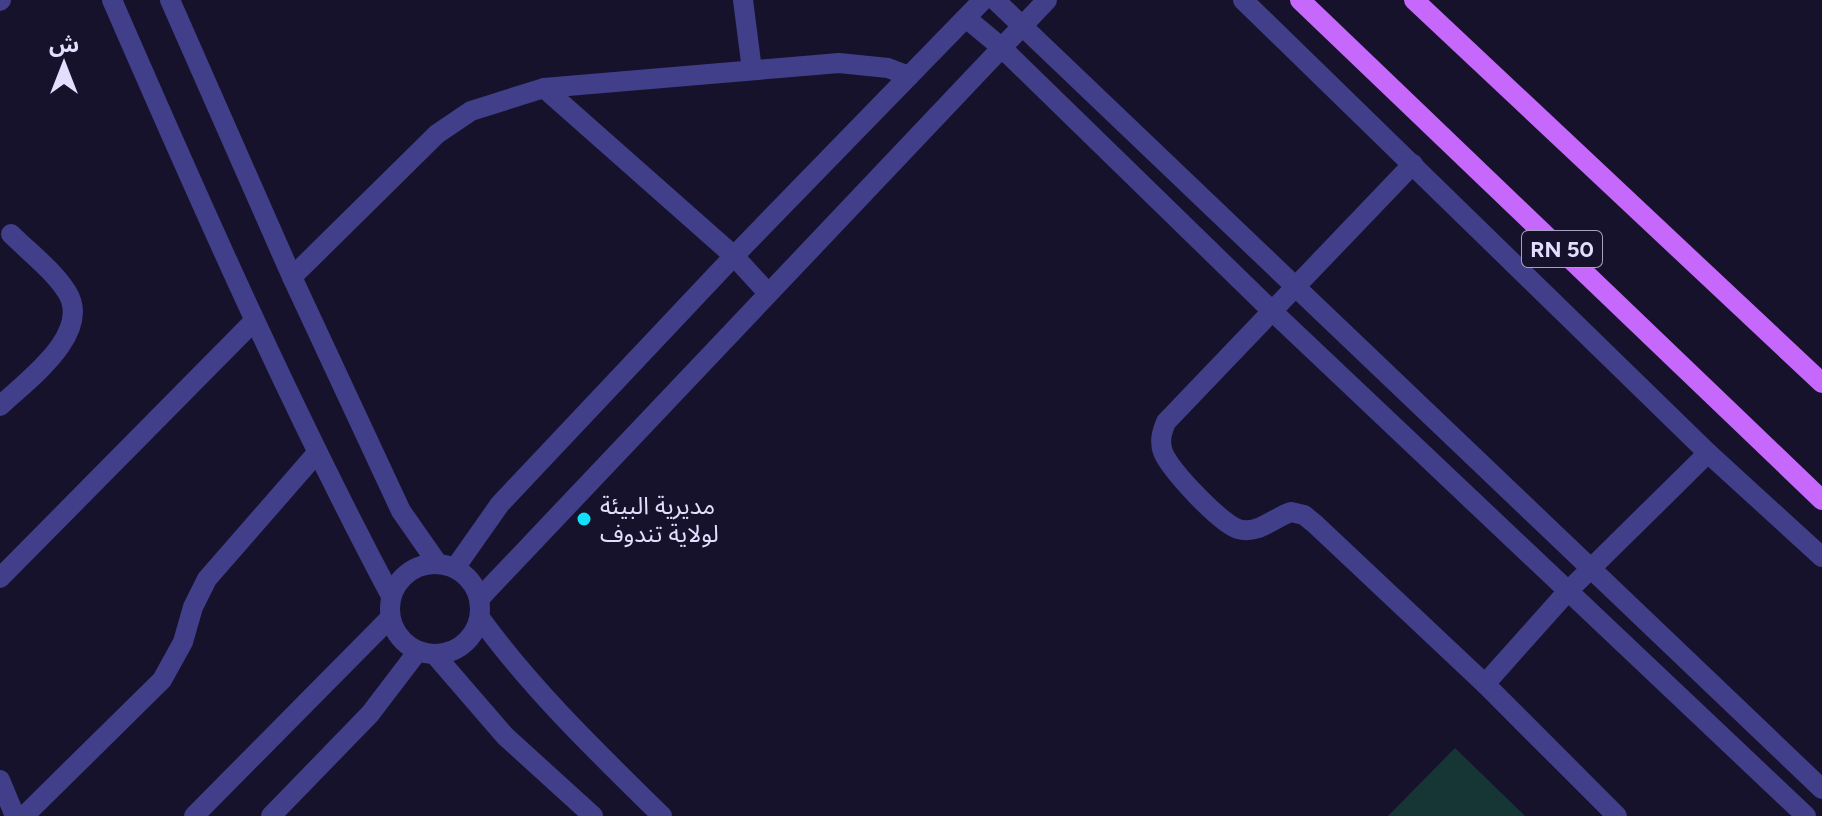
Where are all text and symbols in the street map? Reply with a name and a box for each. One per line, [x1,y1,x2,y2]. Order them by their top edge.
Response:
north arrow [24,24,104,104]
text: ش [49,31,79,58]
road number: RN 50 [1522,231,1602,267]
place label: مديرية البيئة لولاية تندوف [600,491,719,548]
marker: مديرية البيئة لولاية تندوف [575,510,593,528]

